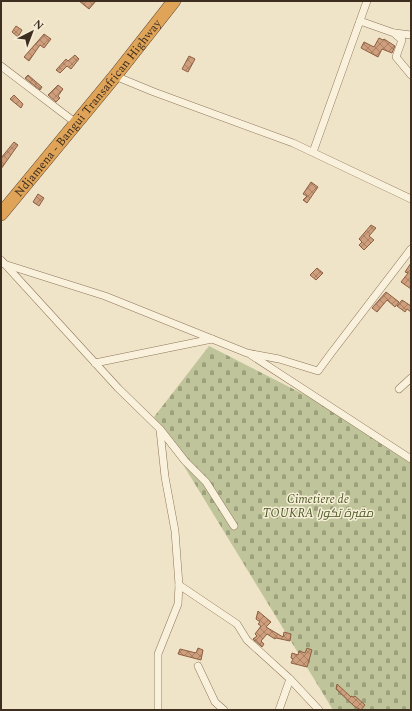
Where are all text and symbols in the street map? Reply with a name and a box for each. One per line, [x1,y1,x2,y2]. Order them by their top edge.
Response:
north arrow [12,12,52,52]
street label: Ndjamena - Bangui Transafrican Highway [11,16,163,200]
park label: Cimetiere de TOUKRA مقبرة تكورا [263,490,373,523]

